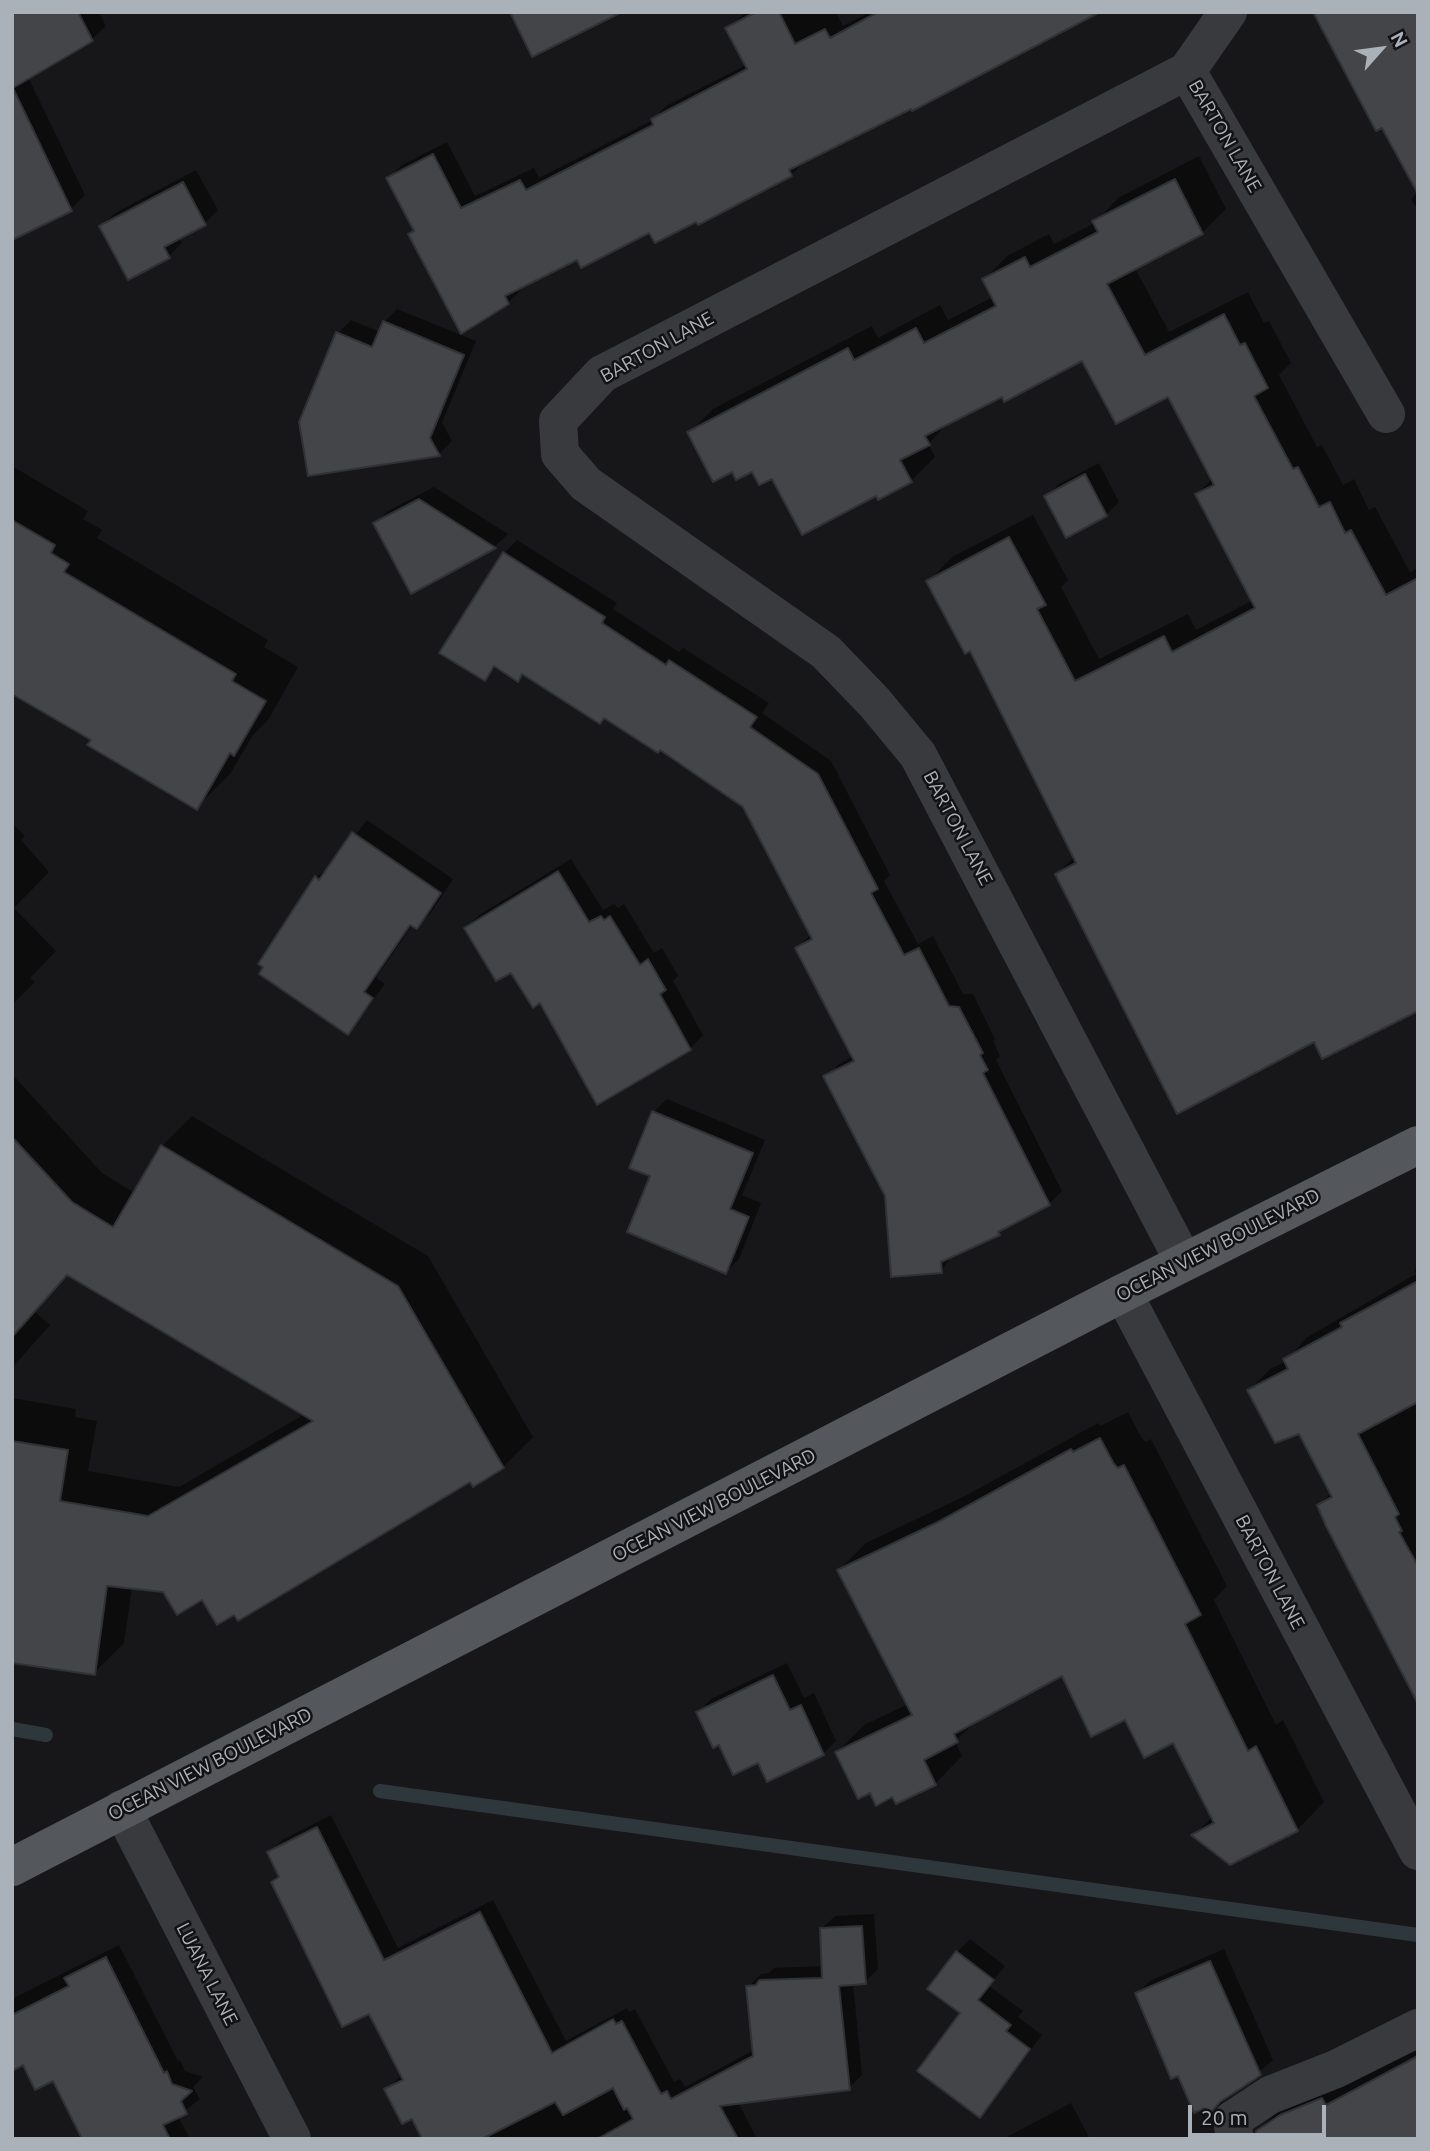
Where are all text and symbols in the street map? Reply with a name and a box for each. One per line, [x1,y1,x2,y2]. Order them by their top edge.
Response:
north arrow [1346,14,1416,84]
text: N [1386,28,1413,51]
street label: BARTON LANE [1184,76,1266,196]
street label: BARTON LANE [596,307,718,387]
street label: BARTON LANE [918,767,998,889]
street label: OCEAN VIEW BOULEVARD [1112,1184,1324,1306]
street label: OCEAN VIEW BOULEVARD [608,1444,820,1566]
street label: BARTON LANE [1230,1511,1310,1633]
street label: OCEAN VIEW BOULEVARD [104,1703,316,1825]
street label: LUANA LANE [171,1919,243,2029]
scale bar [1192,2092,1330,2136]
text: 20 m [1201,2105,1248,2129]

